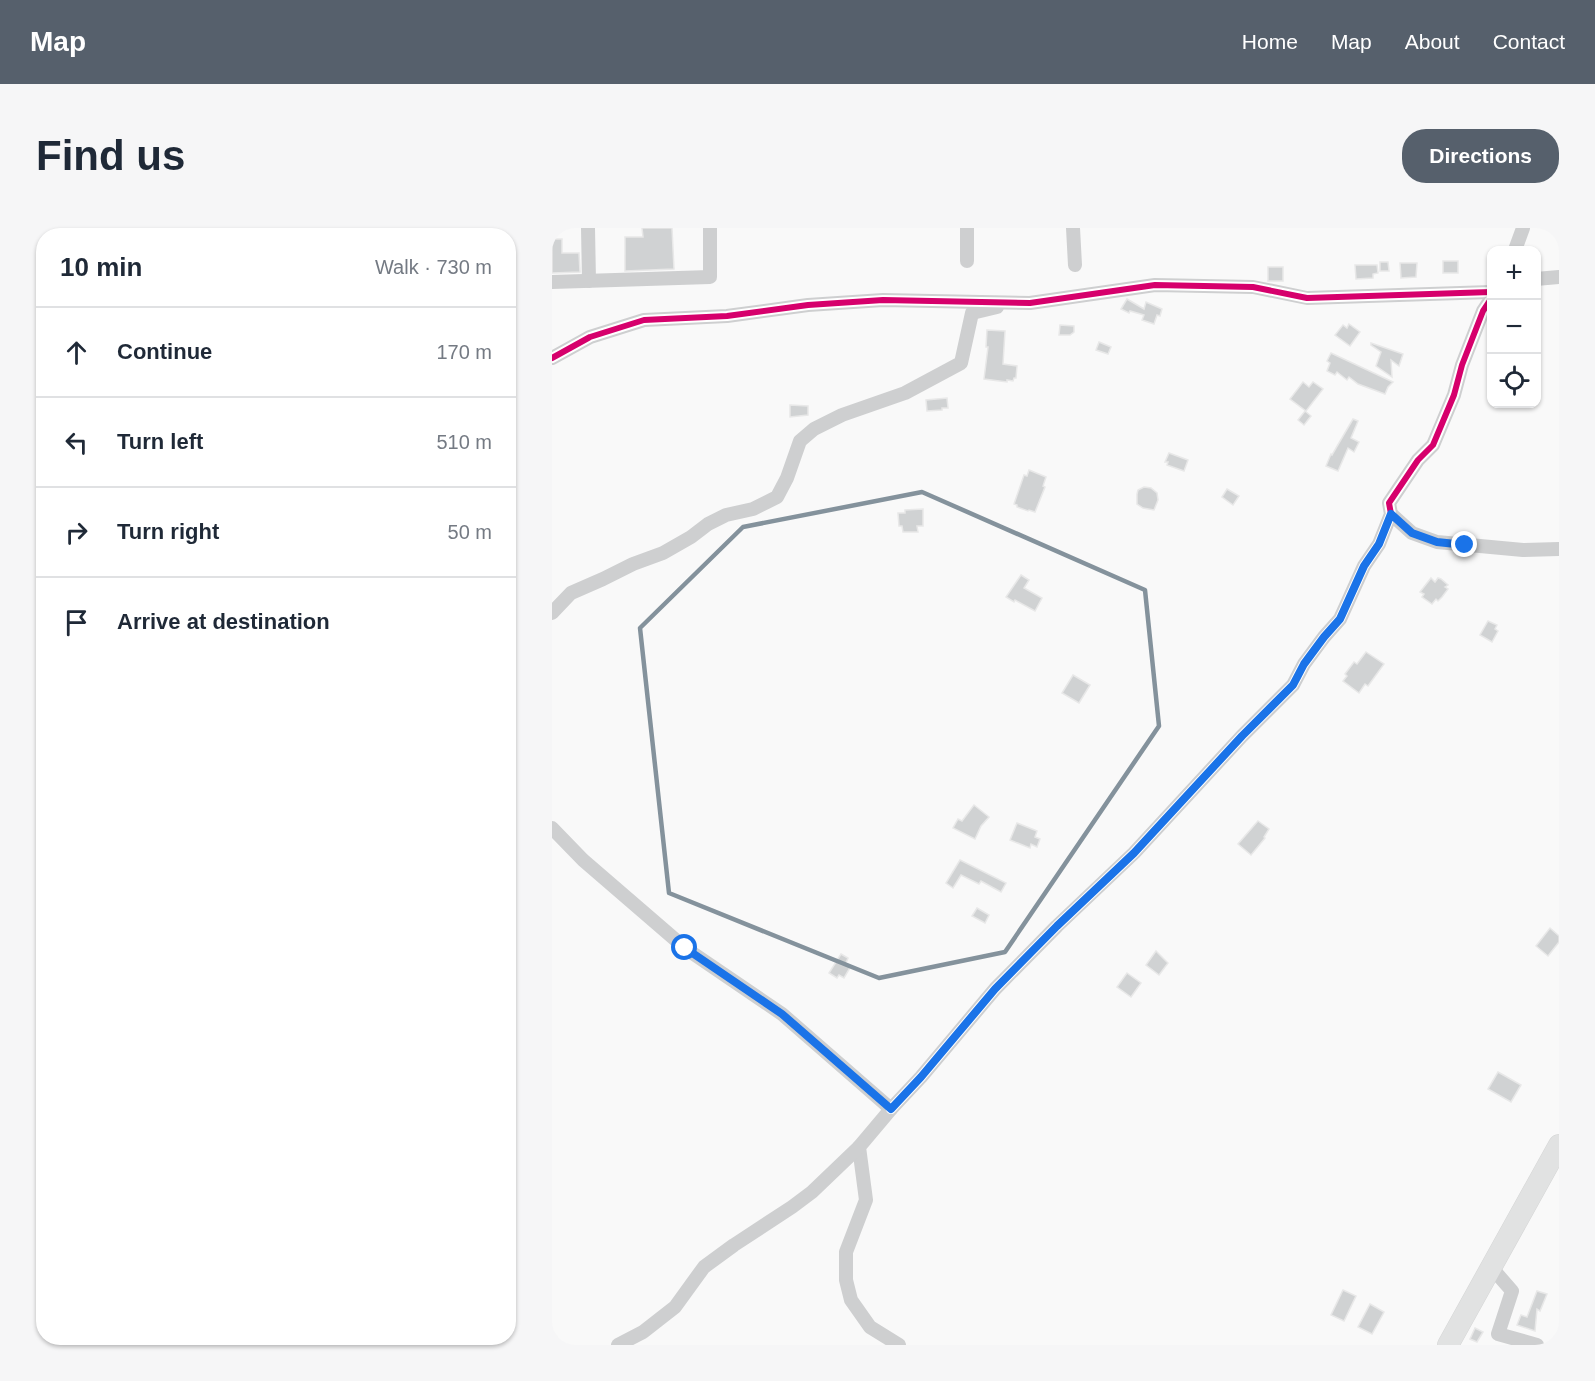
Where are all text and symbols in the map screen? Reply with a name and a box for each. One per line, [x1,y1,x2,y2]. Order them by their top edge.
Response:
text: Map [30,26,86,57]
text: Home [1242,30,1298,53]
text: Map [1331,30,1372,53]
text: About [1405,30,1460,53]
text: Contact [1493,30,1565,53]
button: Directions [1402,129,1559,183]
text: Find us [36,132,185,179]
map controls [1487,246,1541,408]
button: + [1487,246,1541,300]
text: 10 min [60,252,142,282]
text: Walk · 730 m [375,256,492,278]
button: − [1487,300,1541,354]
icon: ahead [60,336,93,369]
text: Continue [117,339,212,364]
text: 170 m [436,341,492,363]
button: locate [1487,354,1541,408]
icon: left [60,426,93,459]
text: Turn left [117,429,203,454]
text: 510 m [436,431,492,453]
icon: right [60,516,93,549]
text: Turn right [117,519,219,544]
text: 50 m [448,521,492,543]
route end [1451,531,1477,557]
icon: arrive [60,606,93,639]
text: Arrive at destination [117,609,330,634]
route start [671,934,697,960]

